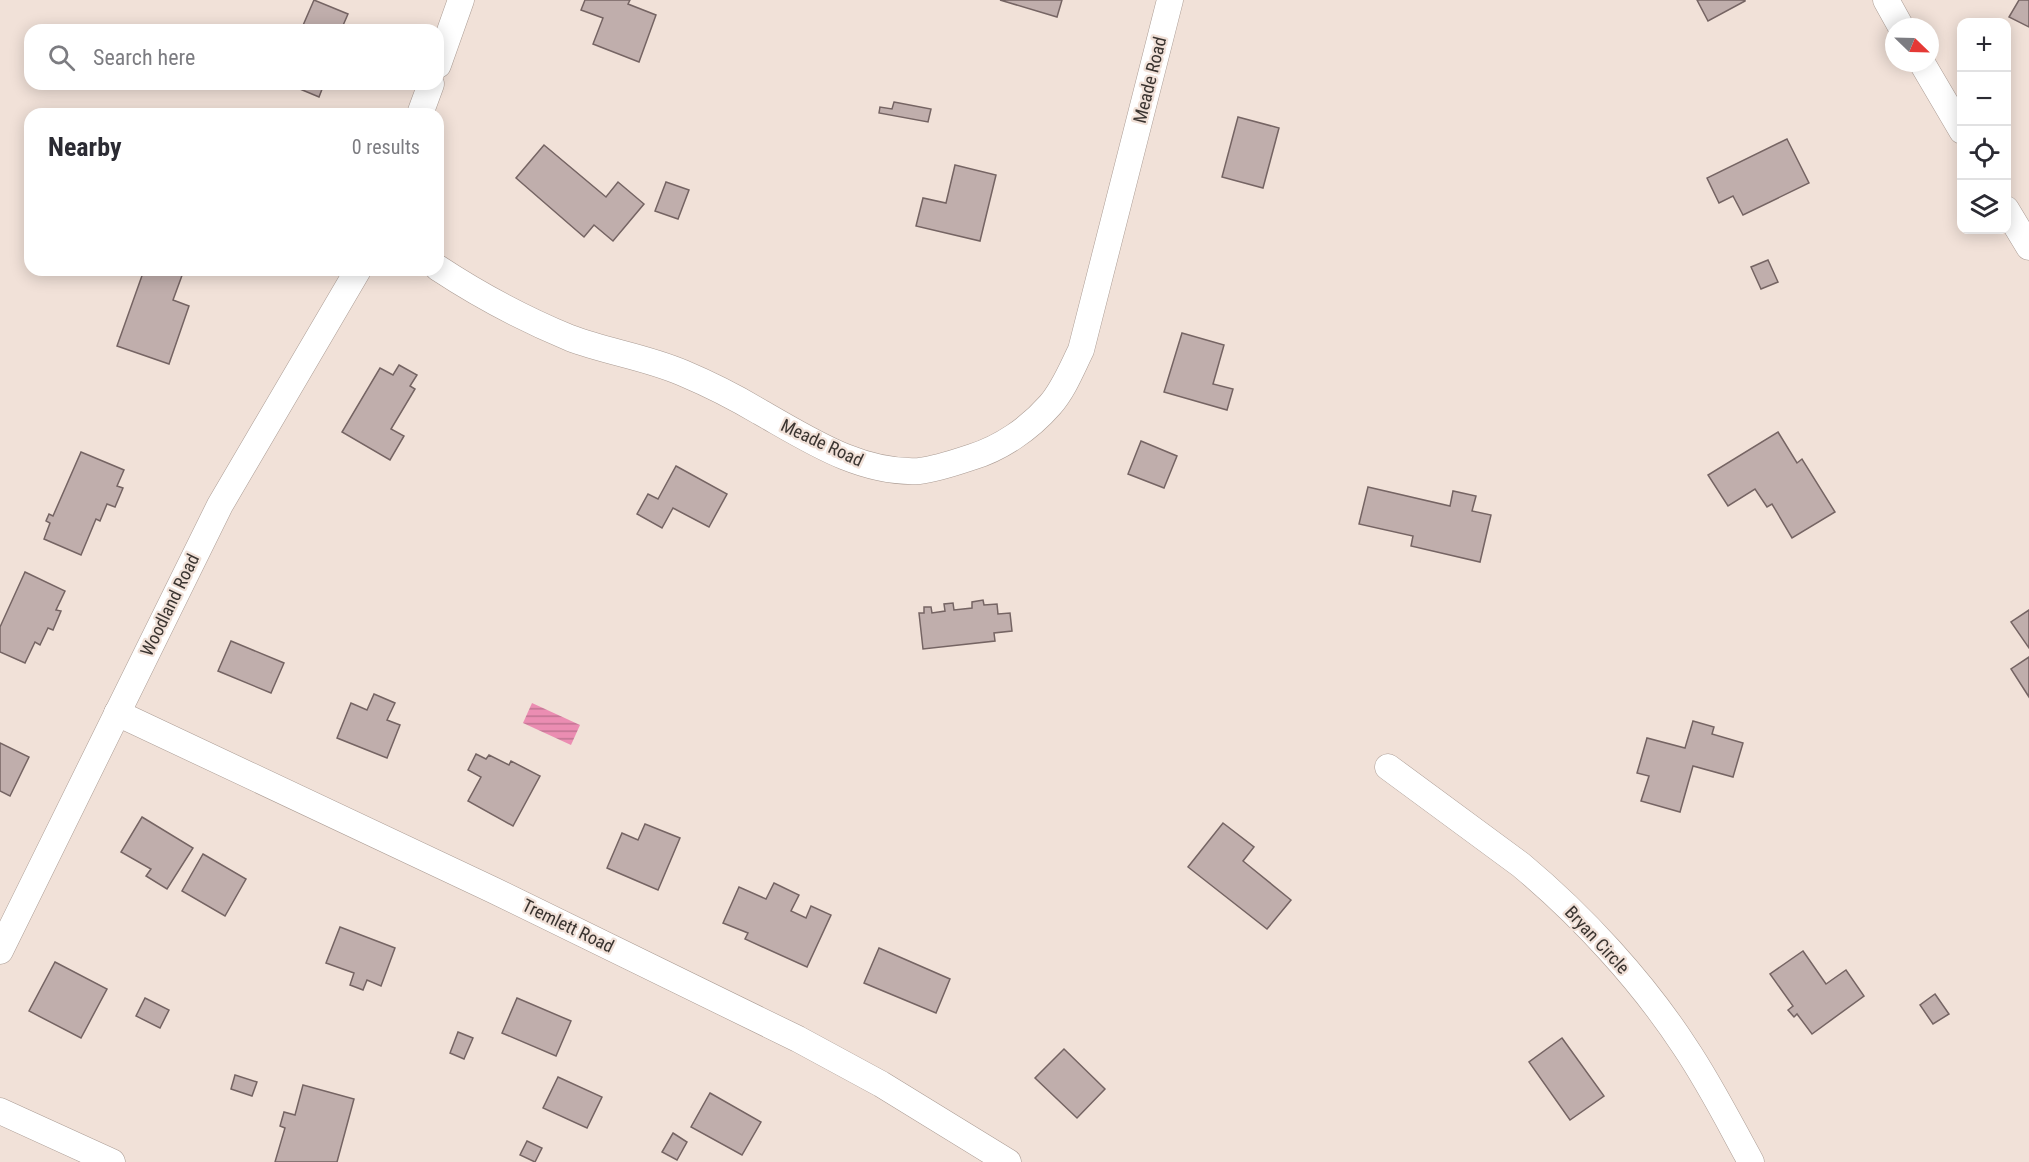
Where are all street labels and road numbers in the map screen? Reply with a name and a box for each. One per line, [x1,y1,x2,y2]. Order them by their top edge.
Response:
street label: Meade Road [1129,35,1170,125]
street label: Meade Road [778,414,867,471]
street label: Woodland Road [136,550,203,659]
street label: Tremlett Road [519,894,618,957]
street label: Bryan Circle [1561,901,1634,978]

